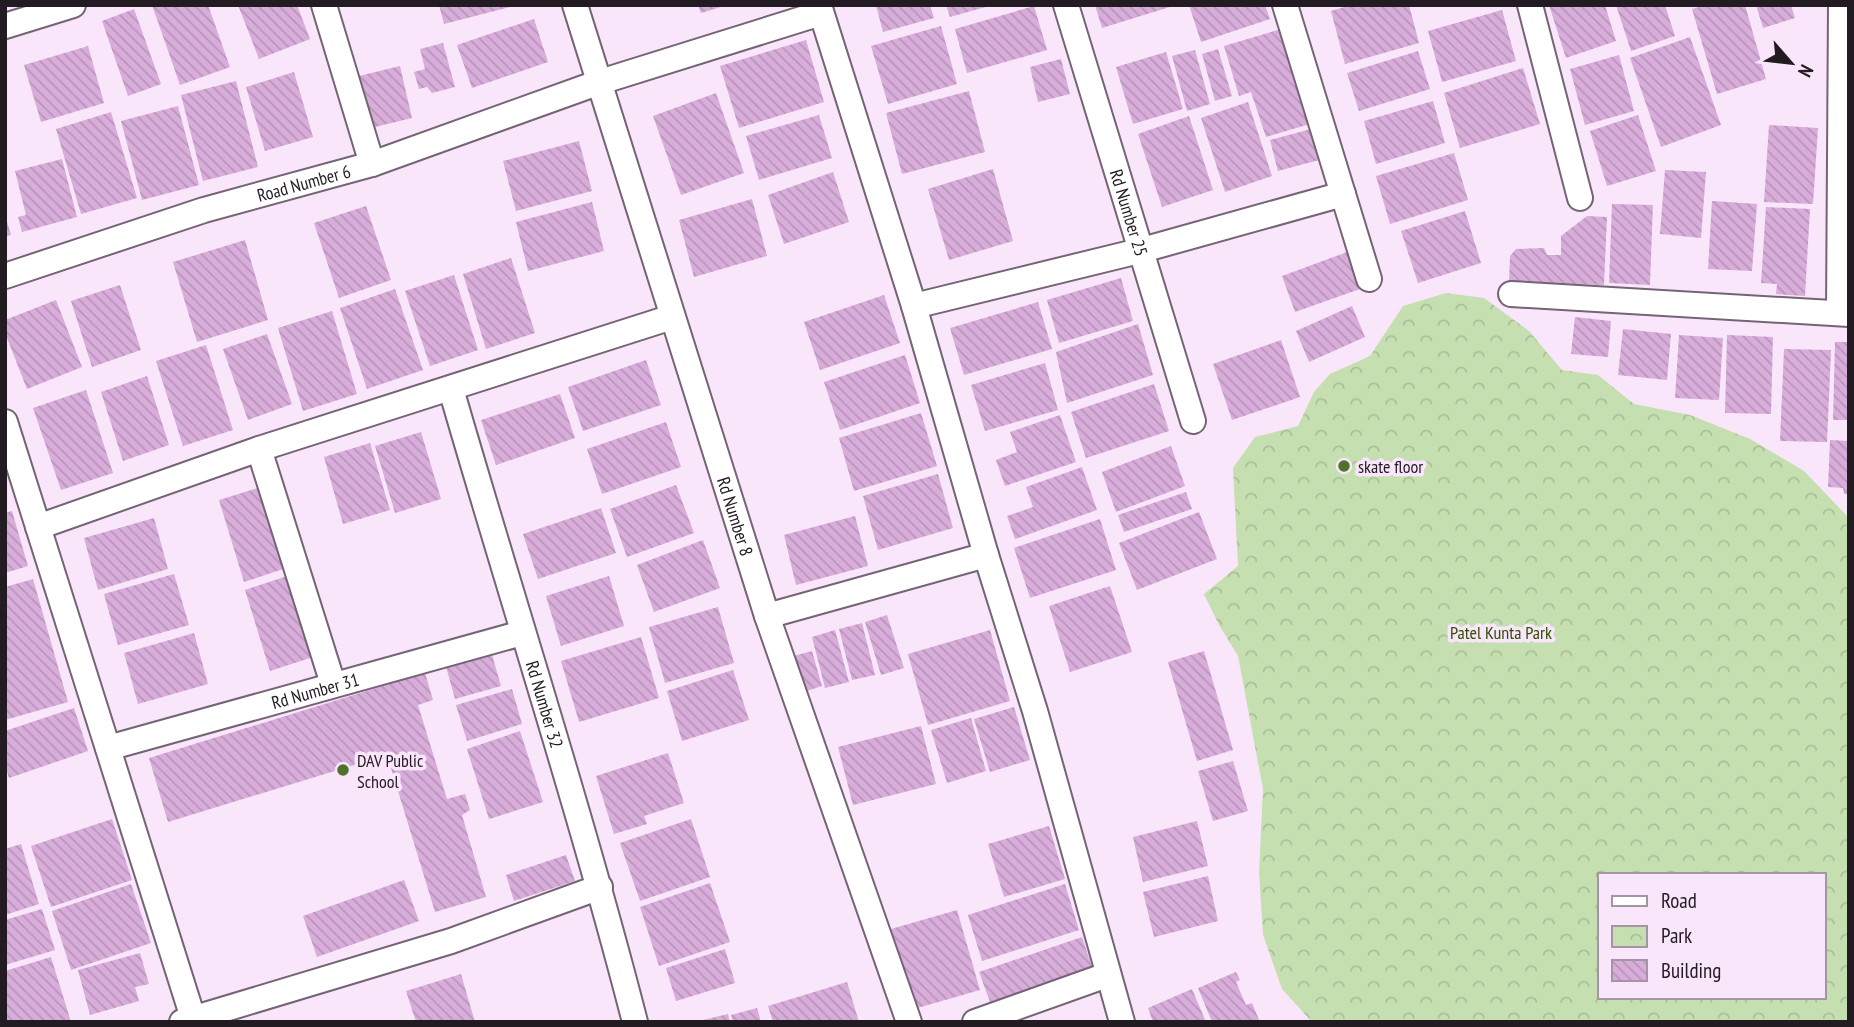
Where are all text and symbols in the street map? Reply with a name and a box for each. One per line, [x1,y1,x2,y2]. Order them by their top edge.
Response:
north arrow [1756,28,1826,98]
text: N [1793,61,1819,81]
street label: Road Number 6 [254,159,353,206]
street label: Rd Number 25 [1105,166,1153,259]
place label: skate floor [1358,455,1423,478]
marker: skate floor [1336,458,1352,474]
street label: Rd Number 8 [712,474,759,559]
park label: Patel Kunta Park [1450,621,1552,644]
street label: Rd Number 32 [521,658,569,751]
street label: Rd Number 31 [269,667,361,714]
place label: DAV Public School [357,749,424,793]
marker: DAV Public School [335,762,351,778]
legend [1598,873,1826,999]
text: Road [1661,887,1697,914]
text: Park [1661,922,1692,949]
text: Building [1661,957,1721,984]

